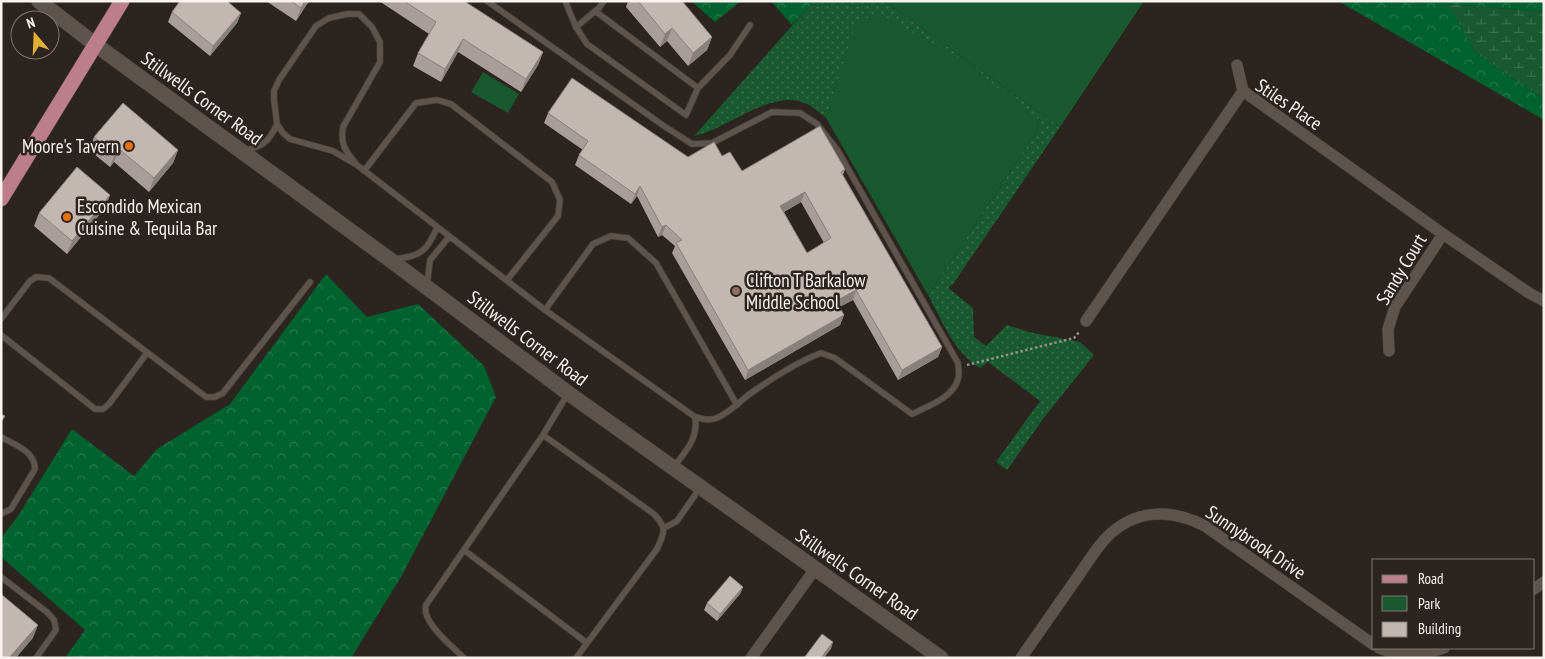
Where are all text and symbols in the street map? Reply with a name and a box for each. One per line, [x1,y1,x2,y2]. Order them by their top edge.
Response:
north arrow [10,10,60,60]
text: N [24,13,37,32]
street label: Stillwells Corner Road [137,46,267,150]
street label: Stiles Place [1251,73,1327,135]
place label: Moore's Tavern [22,134,119,158]
marker: Moore's Tavern [123,140,135,152]
place label: Escondido Mexican Cuisine & Tequila Bar [77,194,218,240]
marker: Escondido Mexican Cuisine & Tequila Bar [61,211,73,223]
street label: Sandy Court [1371,229,1432,309]
place label: Clifton T Barkalow Middle School [746,268,866,314]
street label: Stillwells Corner Road [463,285,593,391]
marker: Clifton T Barkalow Middle School [730,285,742,297]
street label: Sunnybrook Drive [1201,500,1311,584]
street label: Stillwells Corner Road [791,523,923,625]
legend [1372,559,1535,649]
text: Road [1418,569,1444,588]
text: Park [1418,594,1440,613]
text: Building [1418,619,1461,638]

